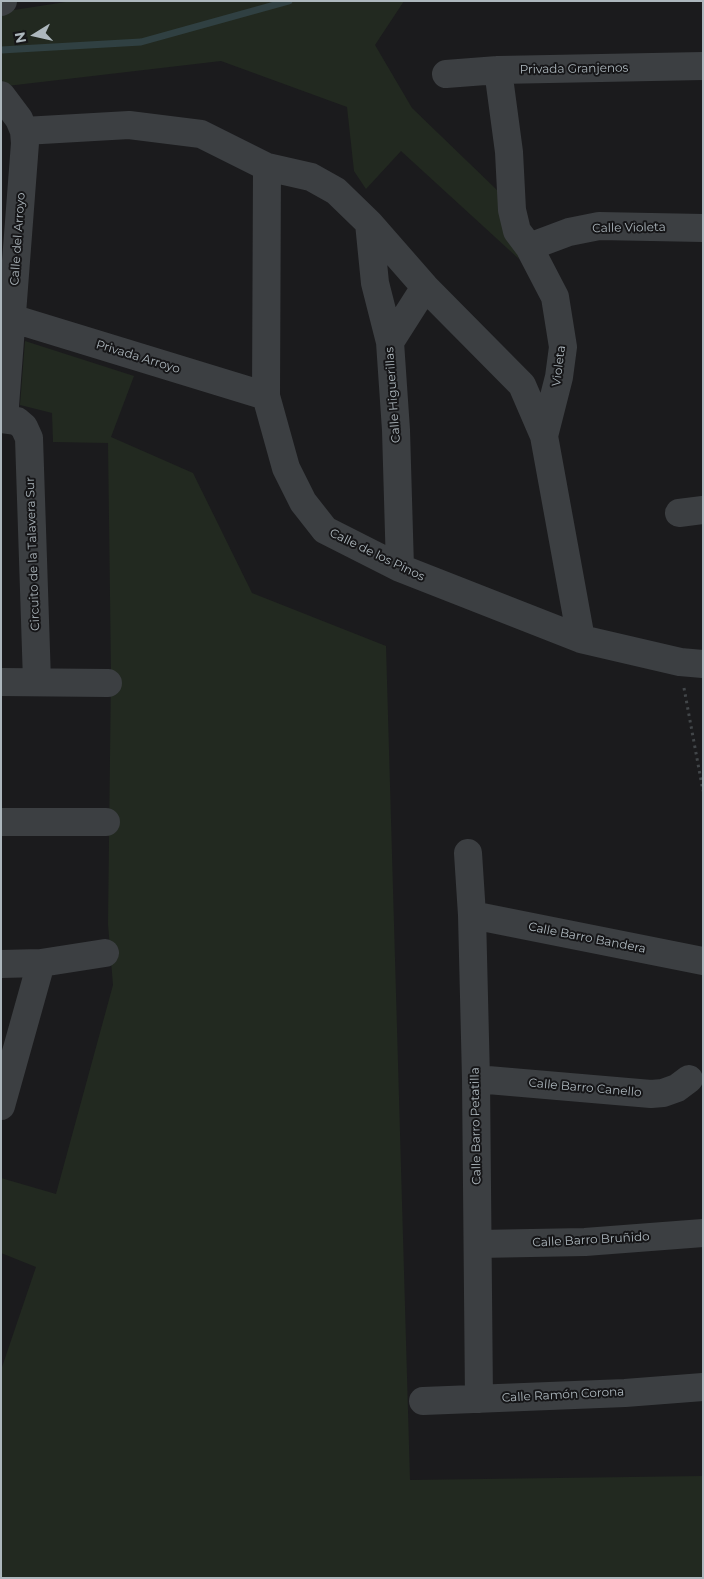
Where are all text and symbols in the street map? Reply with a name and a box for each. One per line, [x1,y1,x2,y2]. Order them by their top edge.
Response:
north arrow [10,10,60,60]
text: N [10,30,30,45]
street label: Privada Granjenos [519,61,629,77]
street label: Calle del Arroyo [8,192,28,286]
street label: Calle Violeta [592,220,666,236]
street label: Privada Arroyo [94,337,182,377]
street label: Violeta [549,345,569,387]
street label: Calle Higuerillas [382,347,404,443]
street label: Circuito de la Talavera Sur [23,477,43,631]
street label: Calle de los Pinos [327,526,427,584]
street label: Calle Barro Bandera [527,920,647,956]
street label: Calle Barro Petatilla [468,1067,484,1185]
street label: Calle Barro Canello [528,1076,642,1100]
street label: Calle Barro Bruñido [532,1230,650,1250]
street label: Calle Ramón Corona [501,1385,625,1405]

